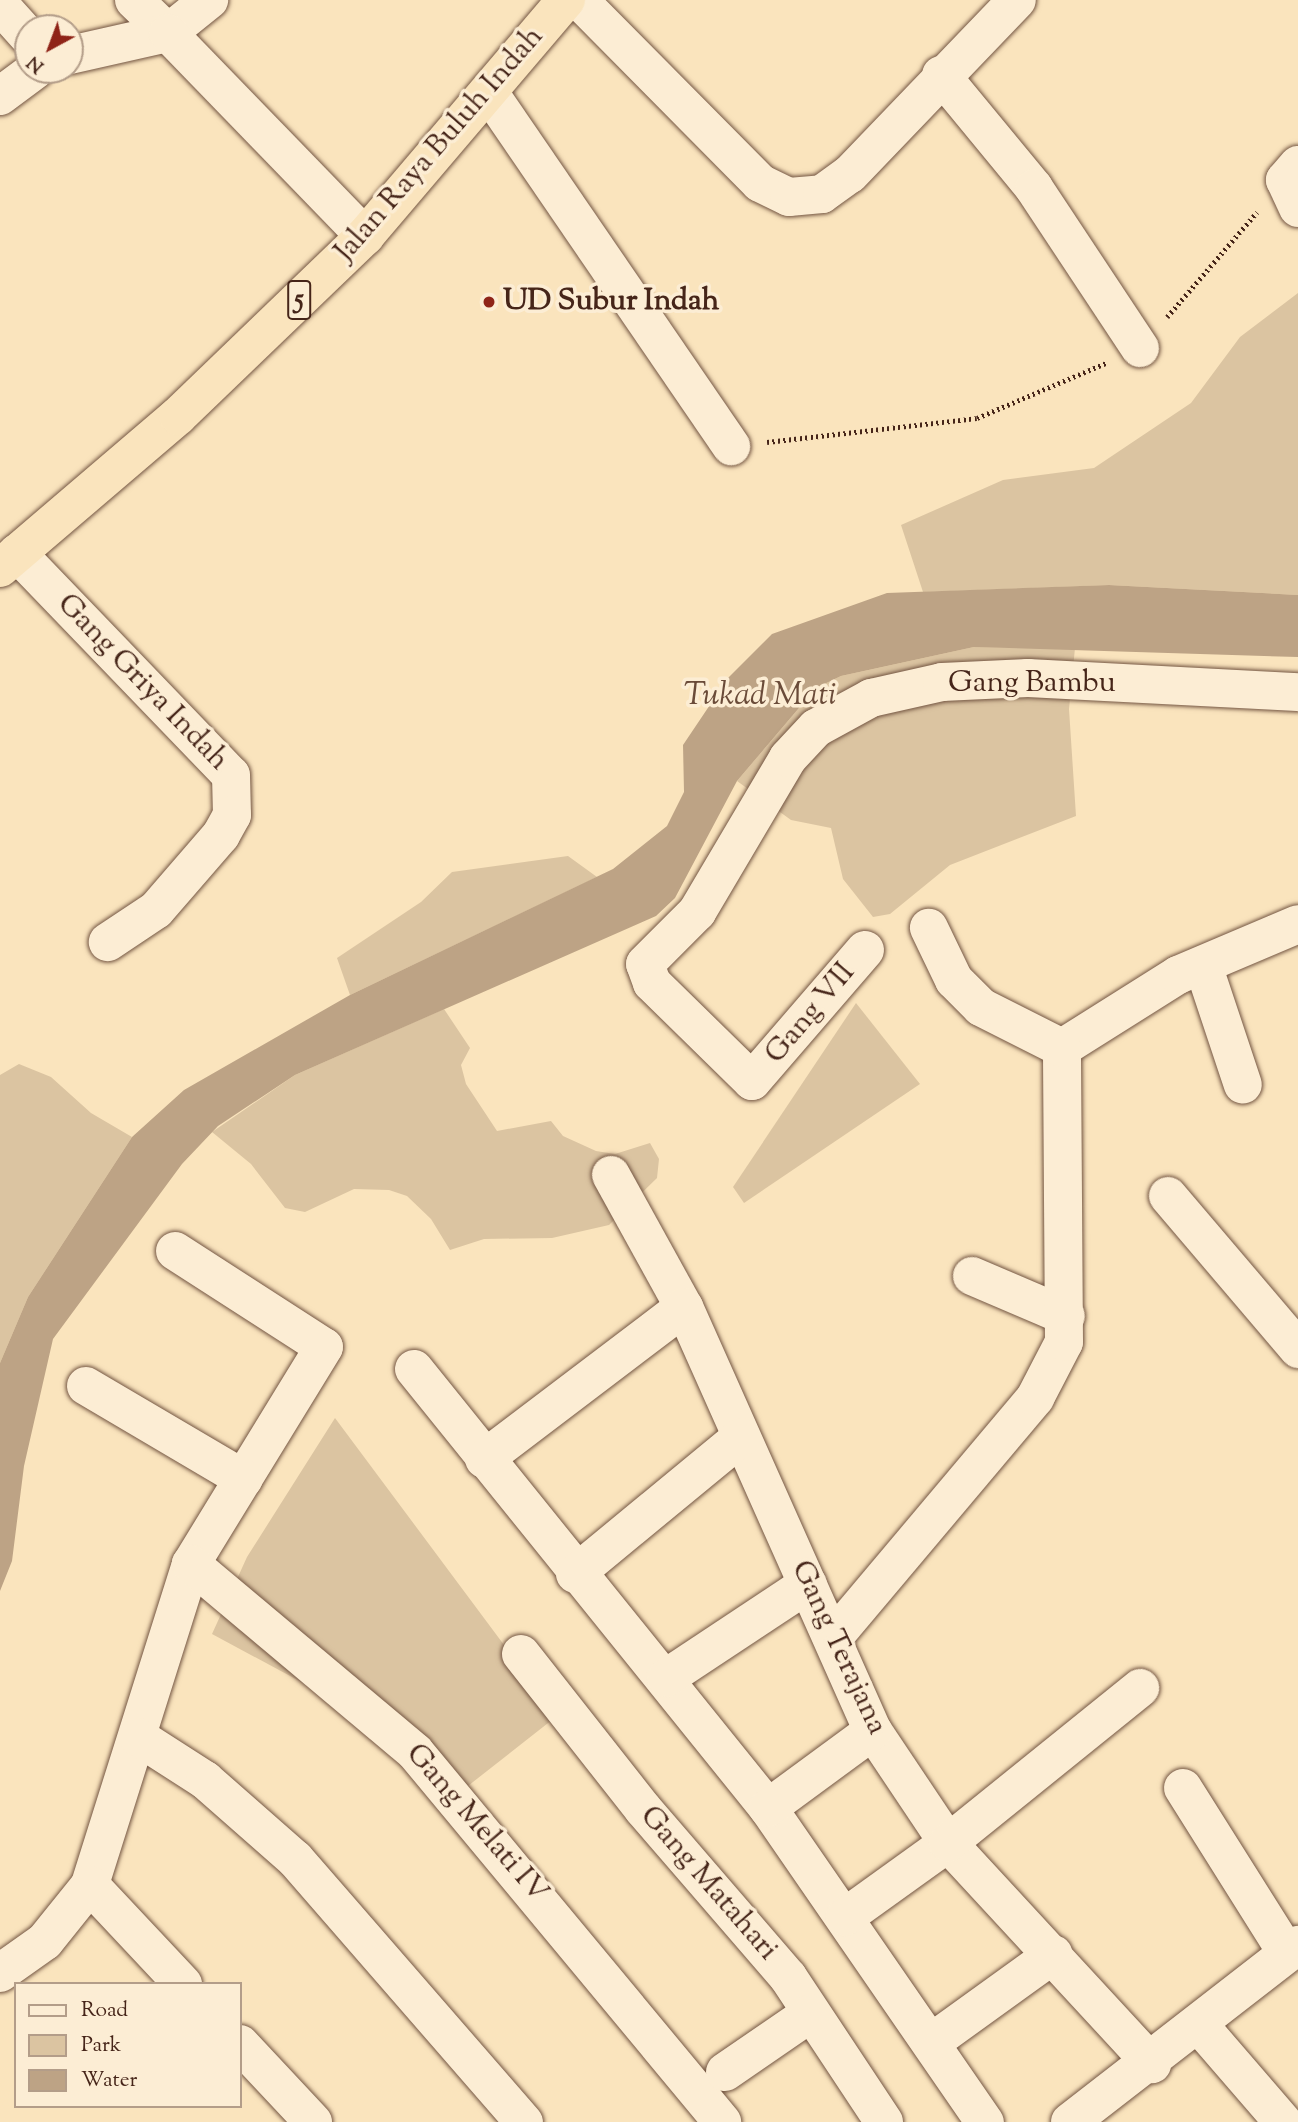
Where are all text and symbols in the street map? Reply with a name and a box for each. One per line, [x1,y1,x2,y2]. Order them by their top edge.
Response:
north arrow [14,14,84,84]
street label: Jalan Raya Buluh Indah [328,20,552,270]
text: N [22,49,51,79]
road number: 5 [287,276,311,324]
place label: UD Subur Indah [503,284,719,320]
marker: UD Subur Indah [481,294,497,310]
street label: Gang Griya Indah [49,587,235,779]
street label: Gang Bambu [948,666,1116,702]
water label: Tukad Mati [684,677,836,715]
street label: Gang VII [758,956,864,1072]
street label: Gang Terajana [782,1555,894,1741]
street label: Gang Melati IV [397,1737,555,1911]
street label: Gang Matahari [631,1799,785,1969]
legend [14,1982,242,2108]
text: Road [81,1996,128,2026]
text: Park [81,2031,121,2061]
text: Water [81,2066,137,2096]

